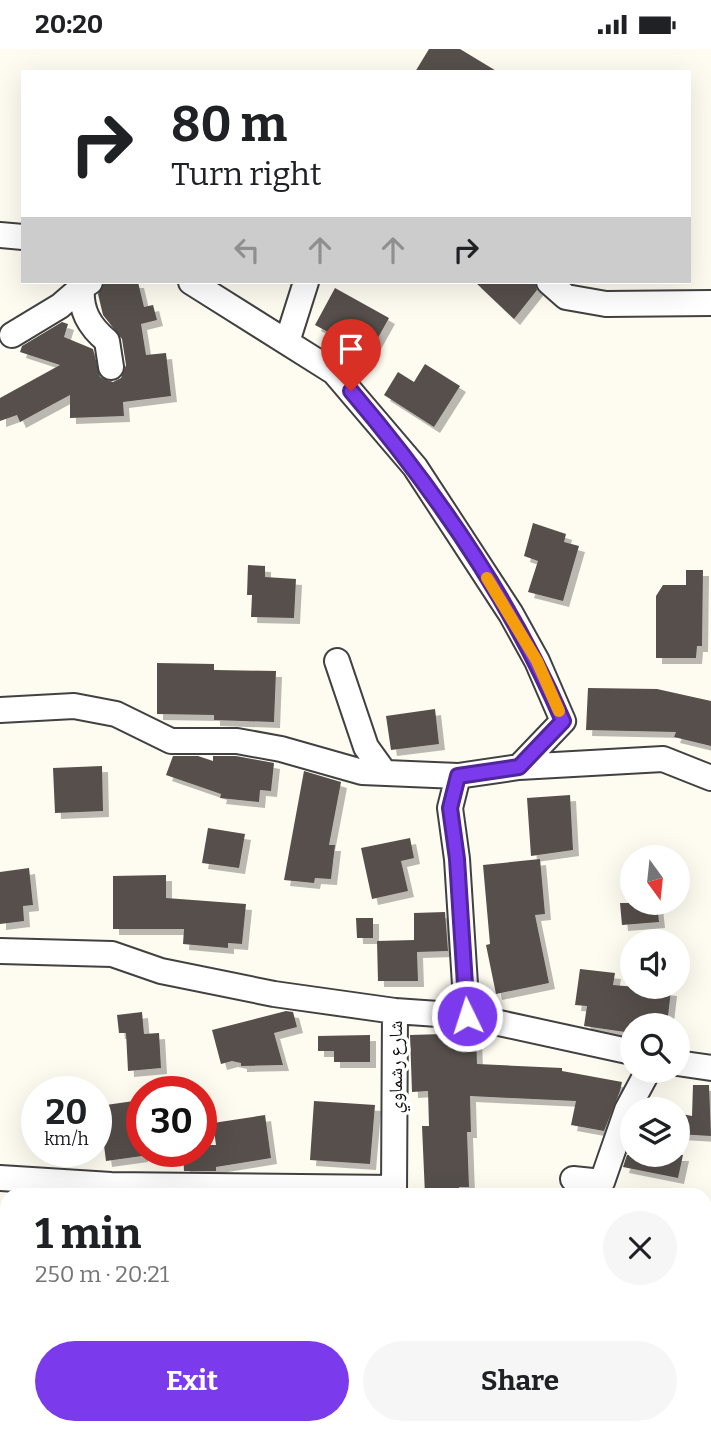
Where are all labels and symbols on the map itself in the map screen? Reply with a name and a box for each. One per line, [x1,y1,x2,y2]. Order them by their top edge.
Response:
pin [321,319,381,391]
north arrow [620,845,690,915]
position arrow [430,979,504,1053]
street label: شارع رشماوي [384,1020,411,1114]
speed limit sign: 30 [126,1076,217,1167]

